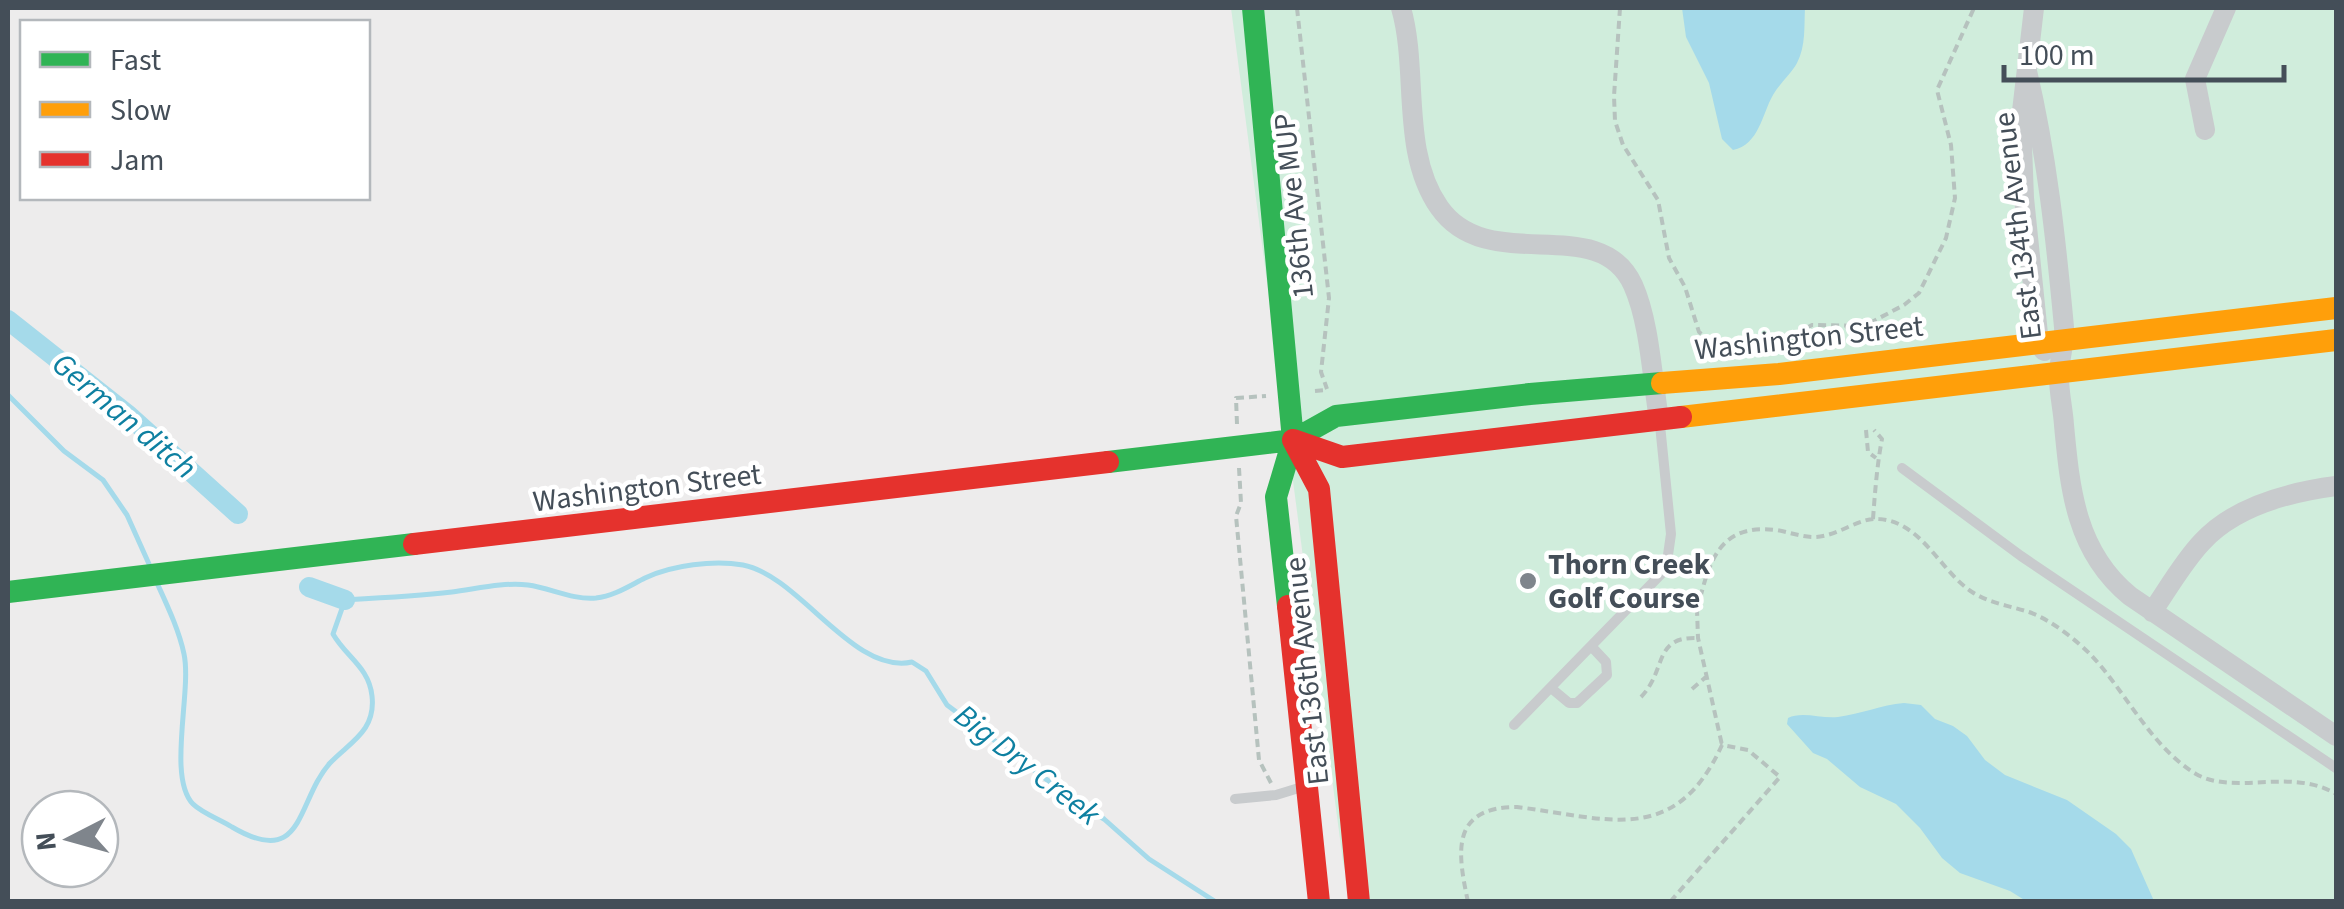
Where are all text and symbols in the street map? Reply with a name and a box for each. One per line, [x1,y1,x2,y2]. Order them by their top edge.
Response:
legend [20,20,370,200]
scale bar [2004,20,2284,82]
text: 100 m [2019,34,2095,77]
text: Fast [110,39,161,82]
text: Slow [110,89,171,132]
street label: East 134th Avenue [1983,110,2053,342]
street label: 136th Ave MUP [1263,111,1325,301]
text: Jam [110,139,164,182]
street label: Washington Street [1693,305,1925,371]
water label: German ditch [42,342,206,490]
street label: Washington Street [530,453,764,523]
place label: Thorn Creek Golf Course [1548,543,1711,620]
street label: East 136th Avenue [1274,555,1340,787]
marker: Thorn Creek Golf Course [1517,570,1539,592]
water label: Big Dry Creek [944,693,1110,837]
north arrow [20,789,120,889]
text: N [25,830,67,853]

